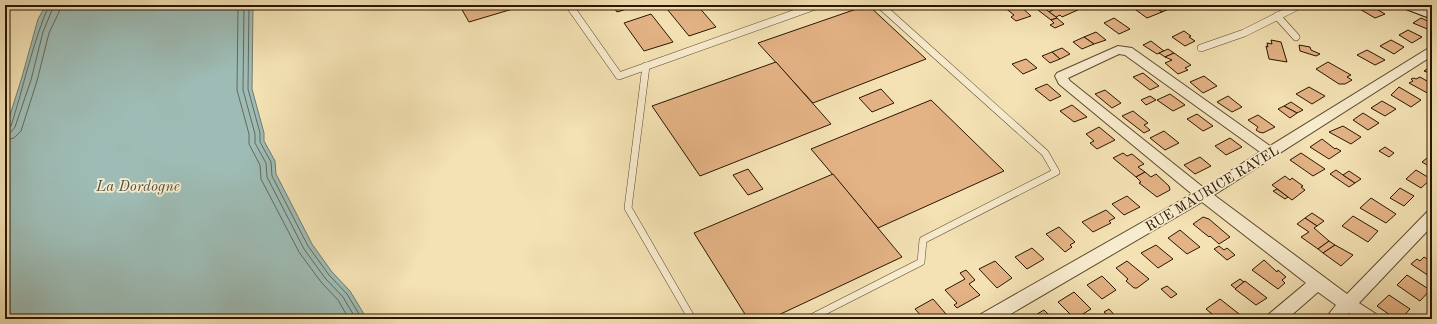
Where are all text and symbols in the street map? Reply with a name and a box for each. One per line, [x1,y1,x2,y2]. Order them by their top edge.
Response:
street label: RUE MAURICE RAVEL [1143,143,1282,234]
water label: La Dordogne [95,180,180,195]

